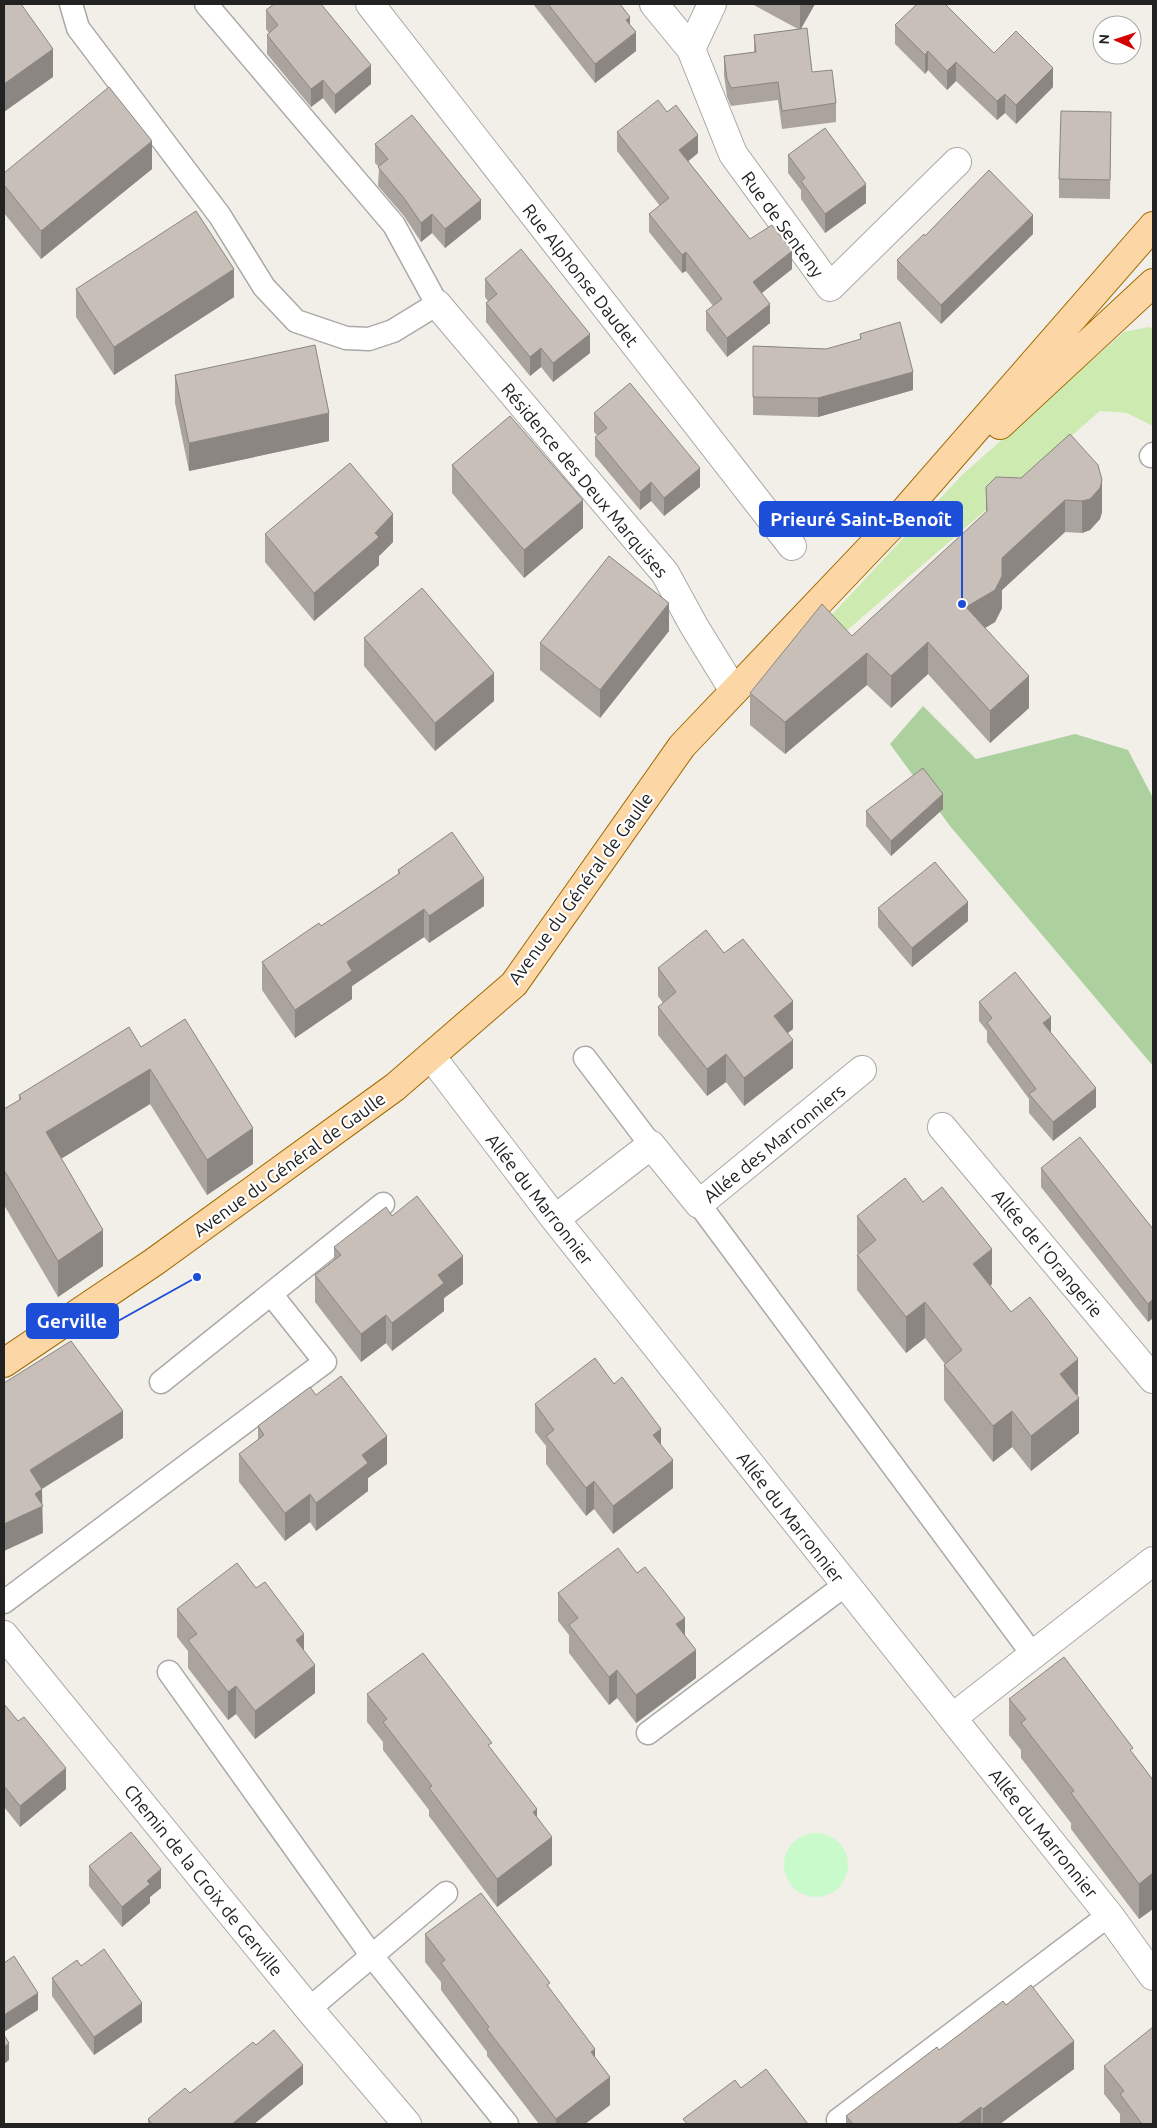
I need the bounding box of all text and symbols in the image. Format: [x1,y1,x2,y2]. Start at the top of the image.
north arrow [1092,15,1142,65]
text: N [1096,34,1112,45]
street label: Rue de Senteny [738,167,828,281]
street label: Rue Alphonse Daudet [519,200,643,350]
street label: Résidence des Deux Marquises [498,379,672,581]
callout: Prieuré Saint-Benoît [760,502,962,536]
text: Prieuré Saint-Benoît [770,508,952,530]
street label: Avenue du Général de Gaulle [504,788,656,988]
street label: Allée des Marronniers [699,1080,849,1206]
street label: Avenue du Général de Gaulle [189,1088,389,1240]
street label: Allée du Marronnier [483,1129,597,1269]
street label: Allée de l'Orangerie [989,1185,1107,1321]
callout: Gerville [27,1304,118,1338]
text: Gerville [37,1310,107,1332]
street label: Allée du Marronnier [734,1447,848,1587]
street label: Allée du Marronnier [986,1764,1102,1902]
street label: Chemin de la Croix de Gerville [121,1780,287,1980]

